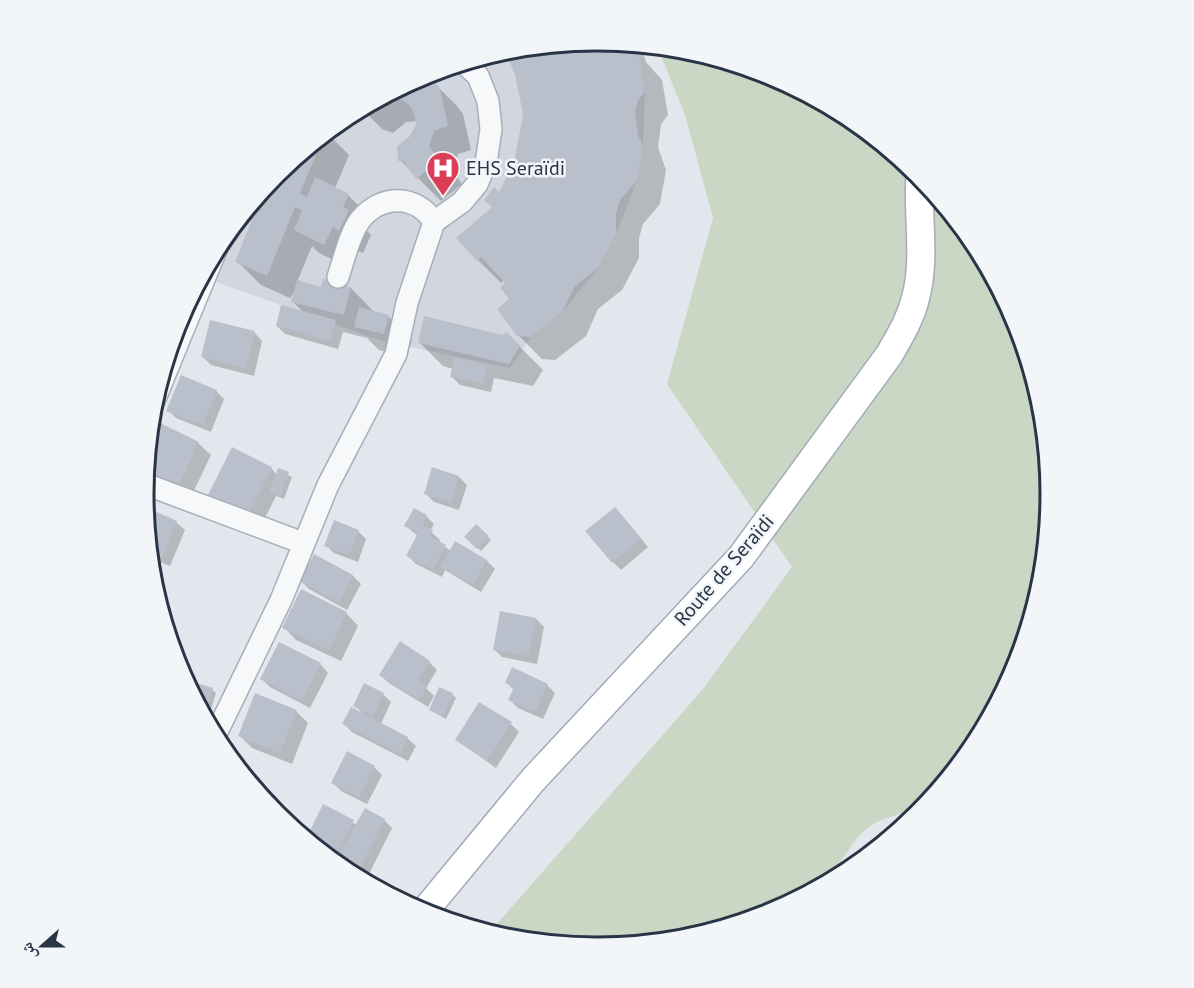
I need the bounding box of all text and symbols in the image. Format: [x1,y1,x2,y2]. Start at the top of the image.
hospital icon: EHS Seraïdi [425,150,461,197]
place label: EHS Seraïdi [466,155,565,181]
street label: Route de Seraïdi [668,509,780,631]
north arrow [12,916,72,976]
text: ش [16,940,40,963]

